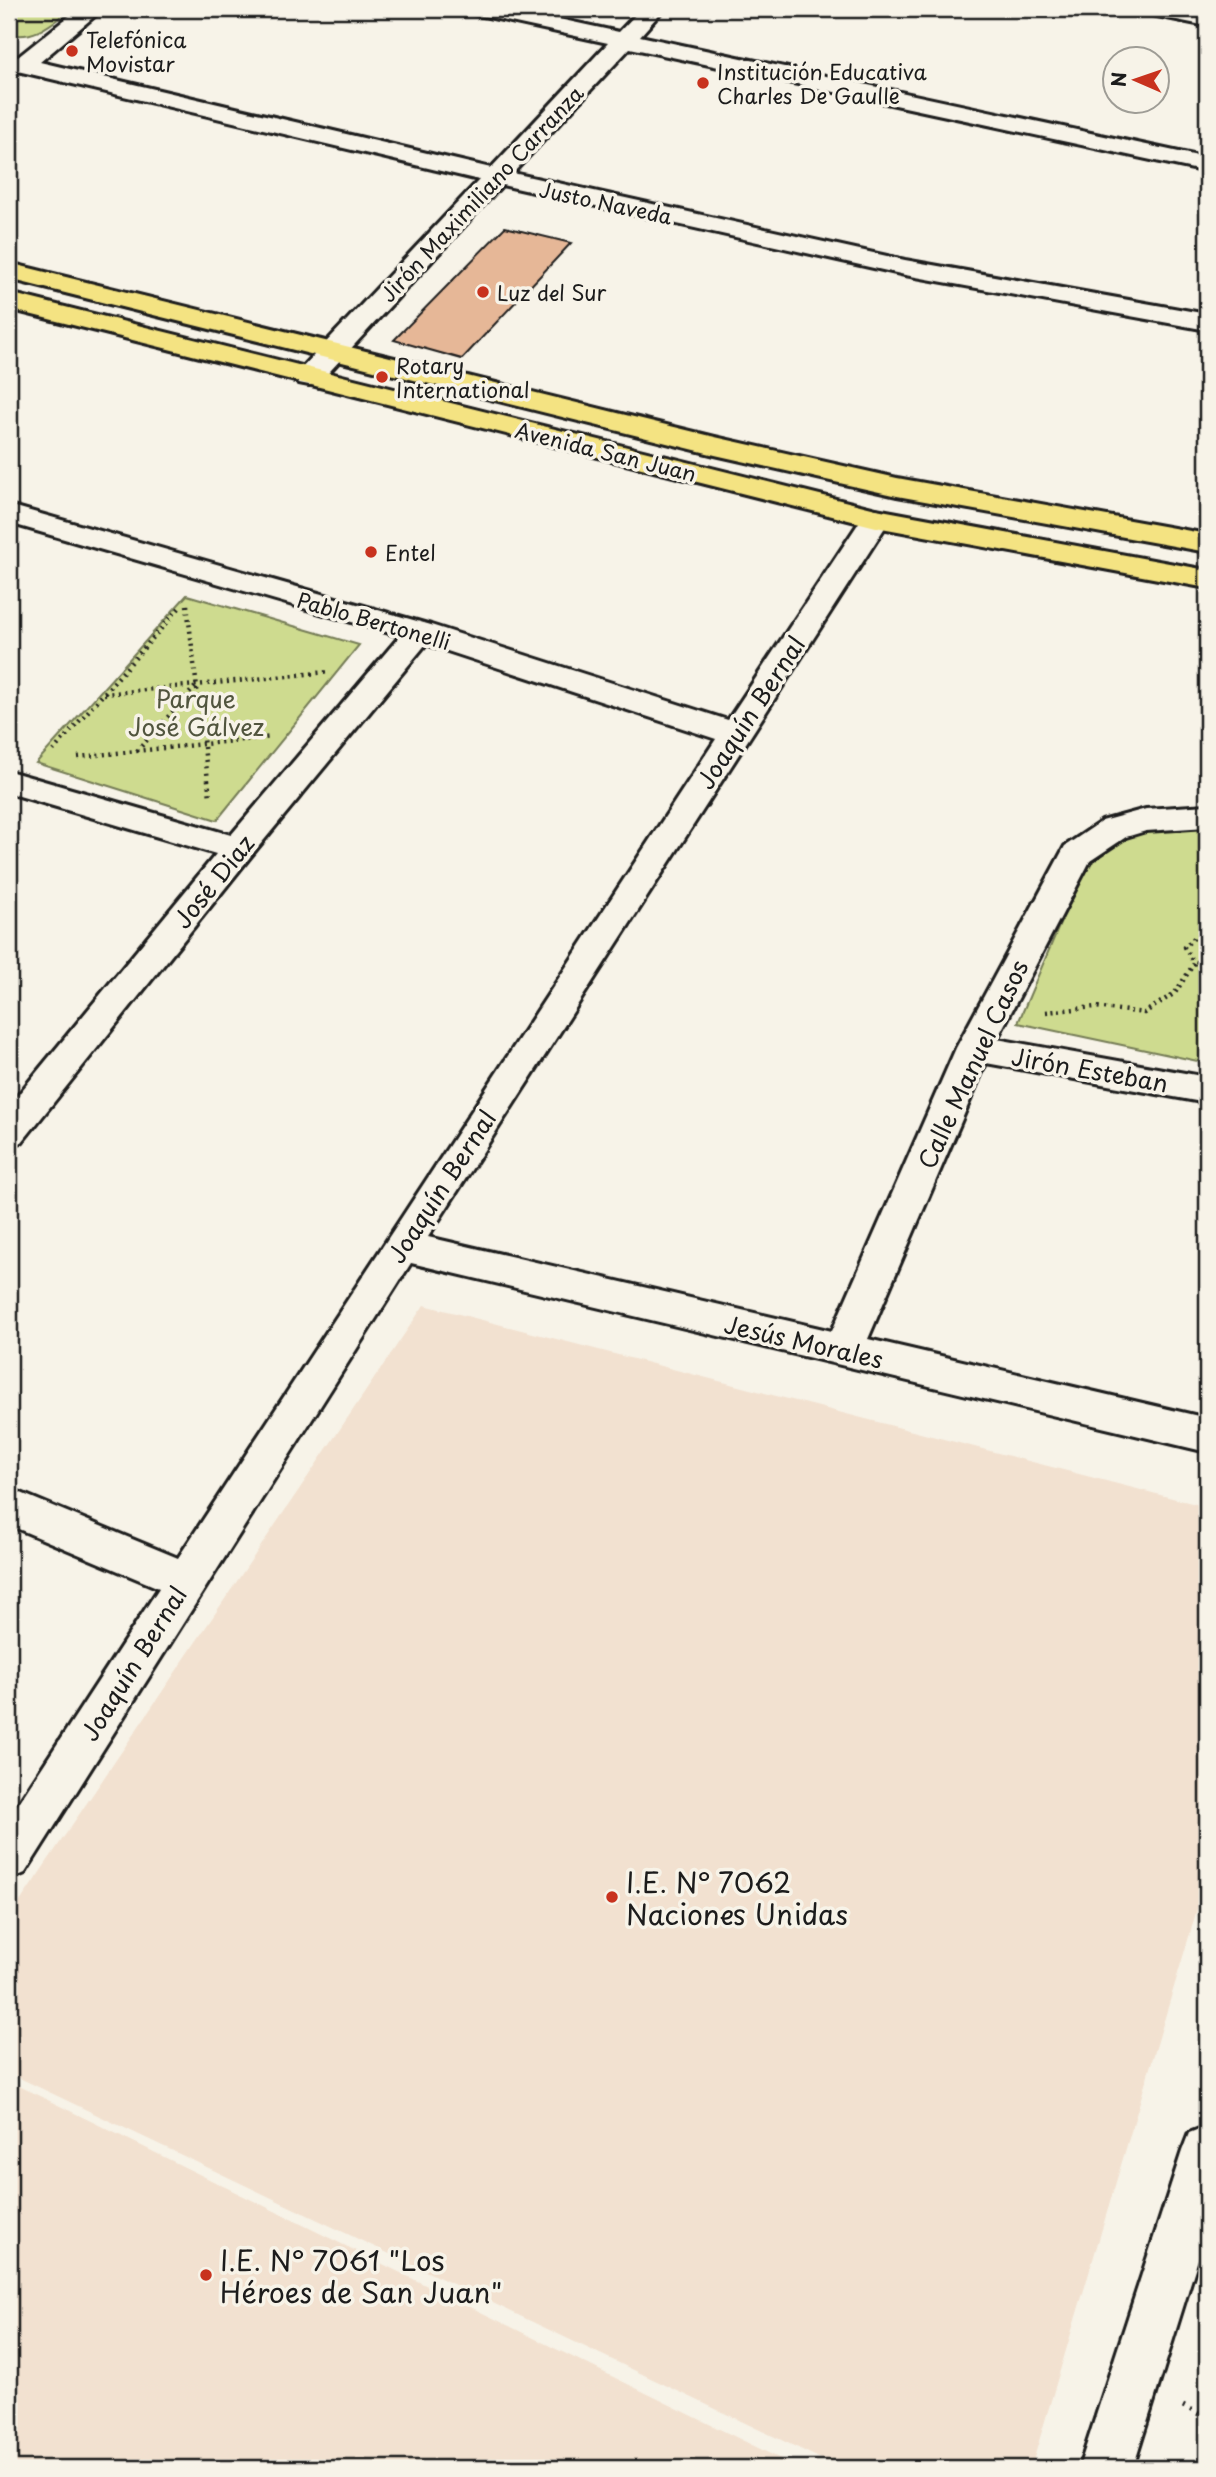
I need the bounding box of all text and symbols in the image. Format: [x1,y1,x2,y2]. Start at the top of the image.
place label: Telefónica Movistar [86,23,187,79]
marker: Telefónica Movistar [64,43,80,59]
north arrow [1100,46,1170,116]
place label: Institución Educativa Charles De Gaulle [717,55,928,111]
text: N [1104,71,1132,87]
marker: Institución Educativa Charles De Gaulle [695,75,711,91]
street label: Jirón Maximiliano Carranza [372,77,590,308]
street label: Justo Naveda [537,172,675,232]
place label: Luz del Sur [497,276,606,308]
marker: Luz del Sur [475,284,491,300]
place label: Rotary International [396,349,530,405]
marker: Rotary International [374,369,390,385]
street label: Avenida San Juan [512,413,700,489]
place label: Entel [385,536,436,568]
marker: Entel [363,544,379,560]
street label: Pablo Bertonelli [293,583,455,657]
street label: Joaquín Bernal [687,628,813,796]
park label: Parque José Gálvez [128,680,264,744]
street label: José Diaz [164,826,262,936]
street label: Calle Manuel Casos [908,954,1036,1174]
street label: Jirón Esteban [1009,1038,1171,1100]
street label: Joaquín Bernal [378,1102,504,1270]
street label: Jesús Morales [721,1305,887,1377]
street label: Joaquín Bernal [71,1579,195,1747]
place label: I.E. N° 7062 Naciones Unidas [626,1860,848,1935]
marker: I.E. N° 7062 Naciones Unidas [604,1889,620,1905]
place label: I.E. N° 7061 "Los Héroes de San Juan" [220,2238,502,2313]
marker: I.E. N° 7061 "Los Héroes de San Juan" [198,2267,214,2283]

